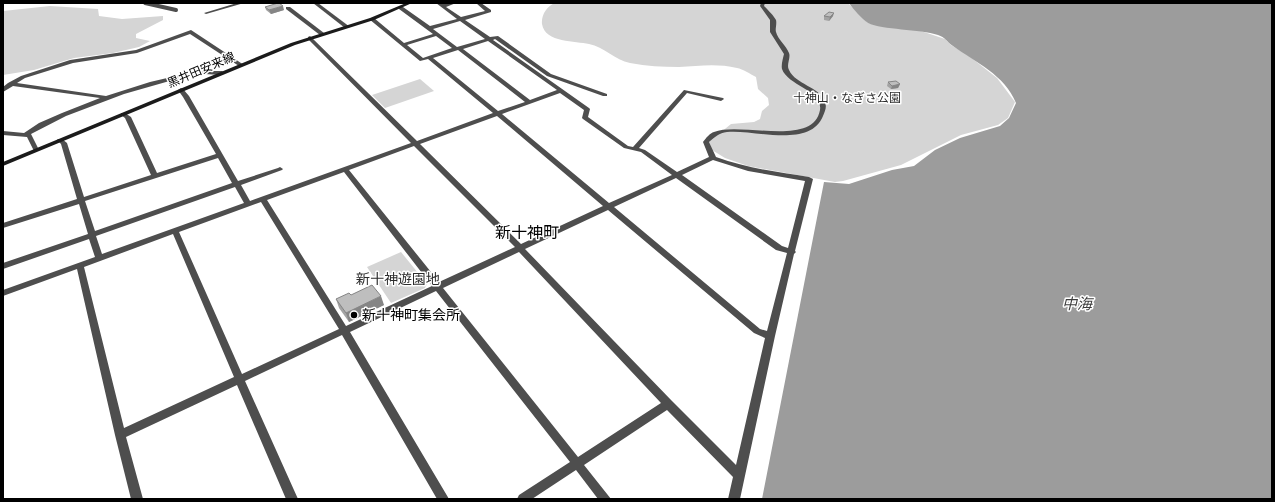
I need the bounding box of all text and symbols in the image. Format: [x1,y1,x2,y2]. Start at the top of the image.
street label: 黒井田安来線 [165,49,237,91]
park label: 十神山・なぎさ公園 [793,91,901,105]
district label: 新十神町 [495,223,559,242]
park label: 新十神遊園地 [356,271,440,287]
water label: 中海 [1062,295,1094,313]
place label: 新十神町集会所 [362,307,460,323]
marker: 新十神町集会所 [349,310,359,320]

